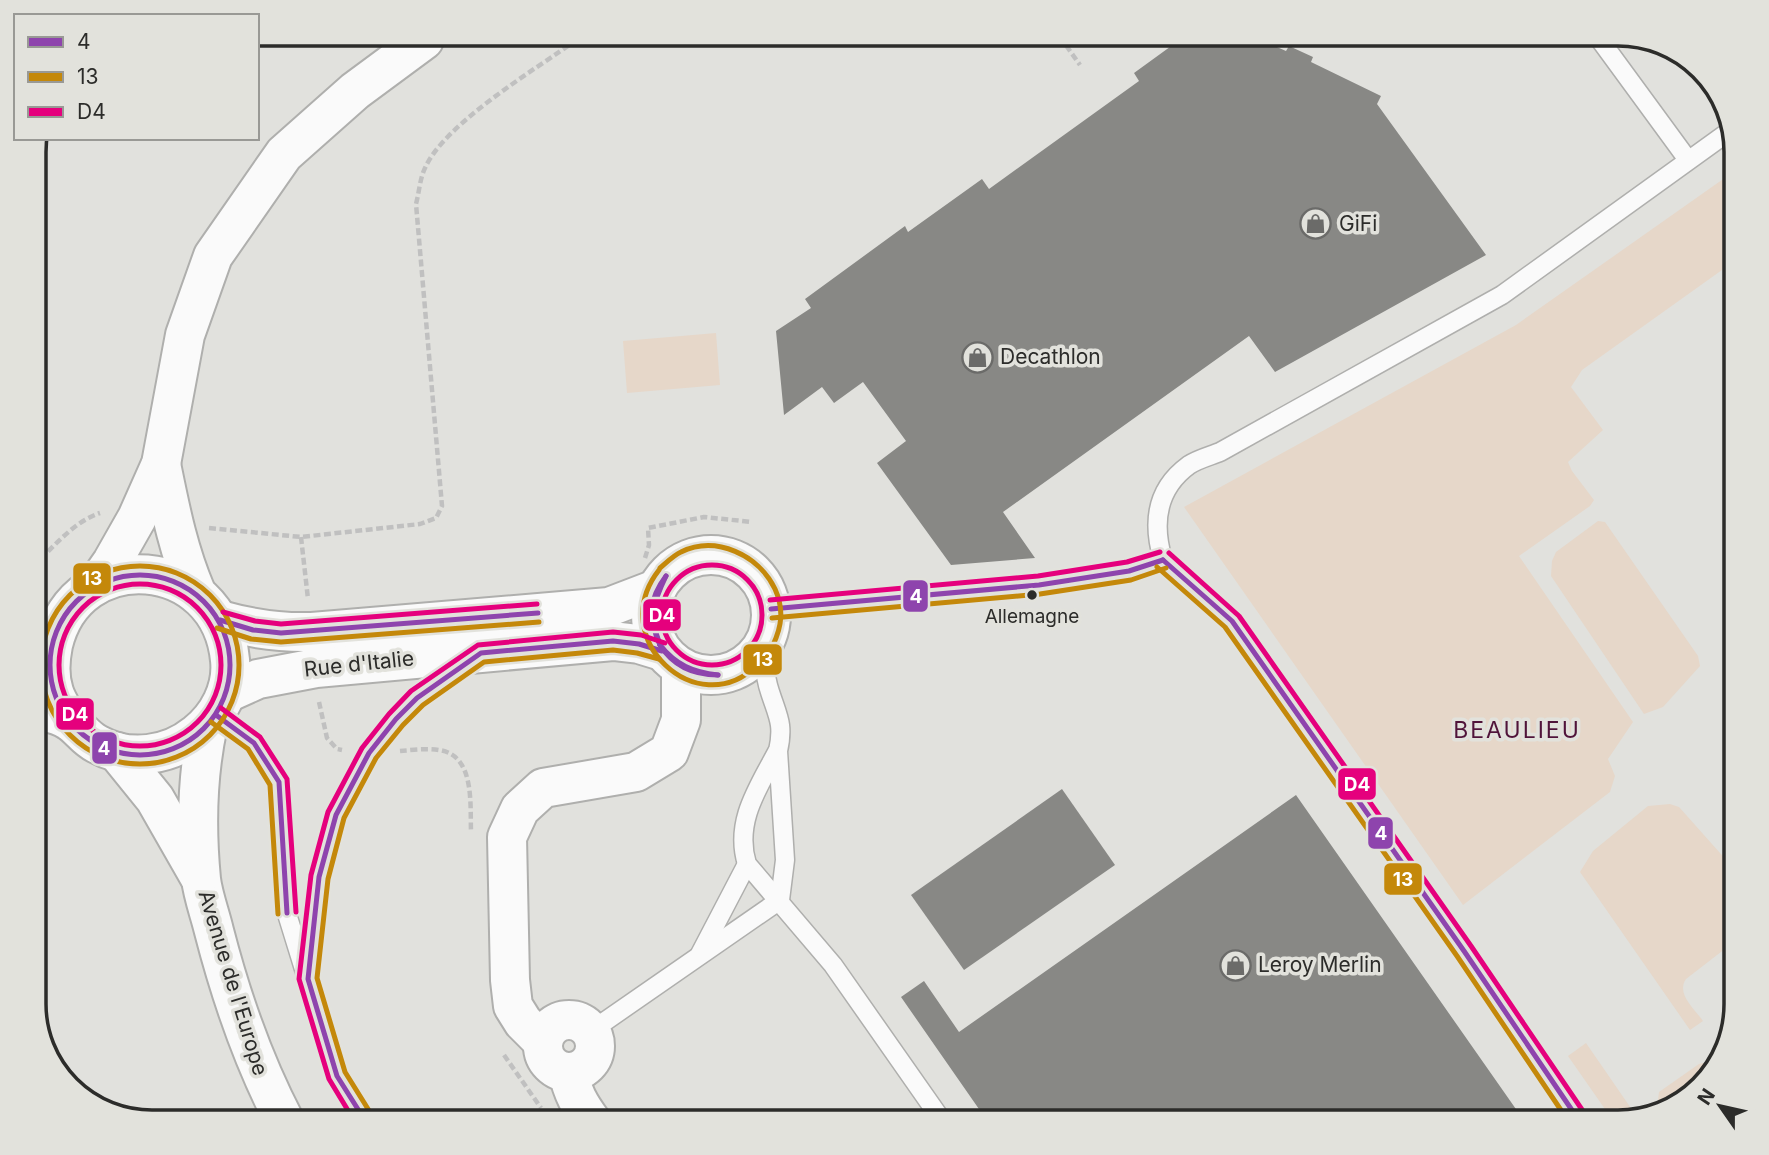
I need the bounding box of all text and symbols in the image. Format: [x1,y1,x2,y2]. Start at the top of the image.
legend [14,14,259,140]
text: 4 [77,29,91,54]
text: 13 [77,64,99,89]
text: D4 [77,99,106,124]
shop icon: GiFi [1299,207,1333,241]
place label: GiFi [1339,211,1377,236]
shop icon: Decathlon [960,340,994,374]
place label: Decathlon [1000,344,1101,369]
line badge: 13 [72,562,112,595]
text: 13 [82,567,102,590]
line badge: 4 [902,579,929,613]
text: 4 [910,585,922,608]
marker: Allemagne [1025,588,1039,602]
line badge: D4 [642,598,682,632]
text: D4 [649,604,675,627]
place label: Allemagne [985,605,1079,628]
line badge: 13 [742,643,783,676]
street label: Rue d'Italie [303,645,415,682]
text: 13 [753,648,773,671]
line badge: D4 [55,697,95,731]
text: D4 [62,703,88,726]
district label: BEAULIEU [1453,716,1581,744]
line badge: 4 [91,731,118,765]
text: 4 [98,737,110,760]
line badge: D4 [1337,767,1377,801]
text: D4 [1344,773,1370,796]
line badge: 4 [1367,816,1394,850]
text: 4 [1375,822,1387,845]
line badge: 13 [1383,862,1423,896]
text: 13 [1393,868,1413,891]
street label: Avenue de l'Europe [193,887,274,1078]
shop icon: Leroy Merlin [1218,948,1252,982]
place label: Leroy Merlin [1258,952,1382,977]
north arrow [1685,1071,1755,1141]
text: N [1693,1084,1720,1109]

